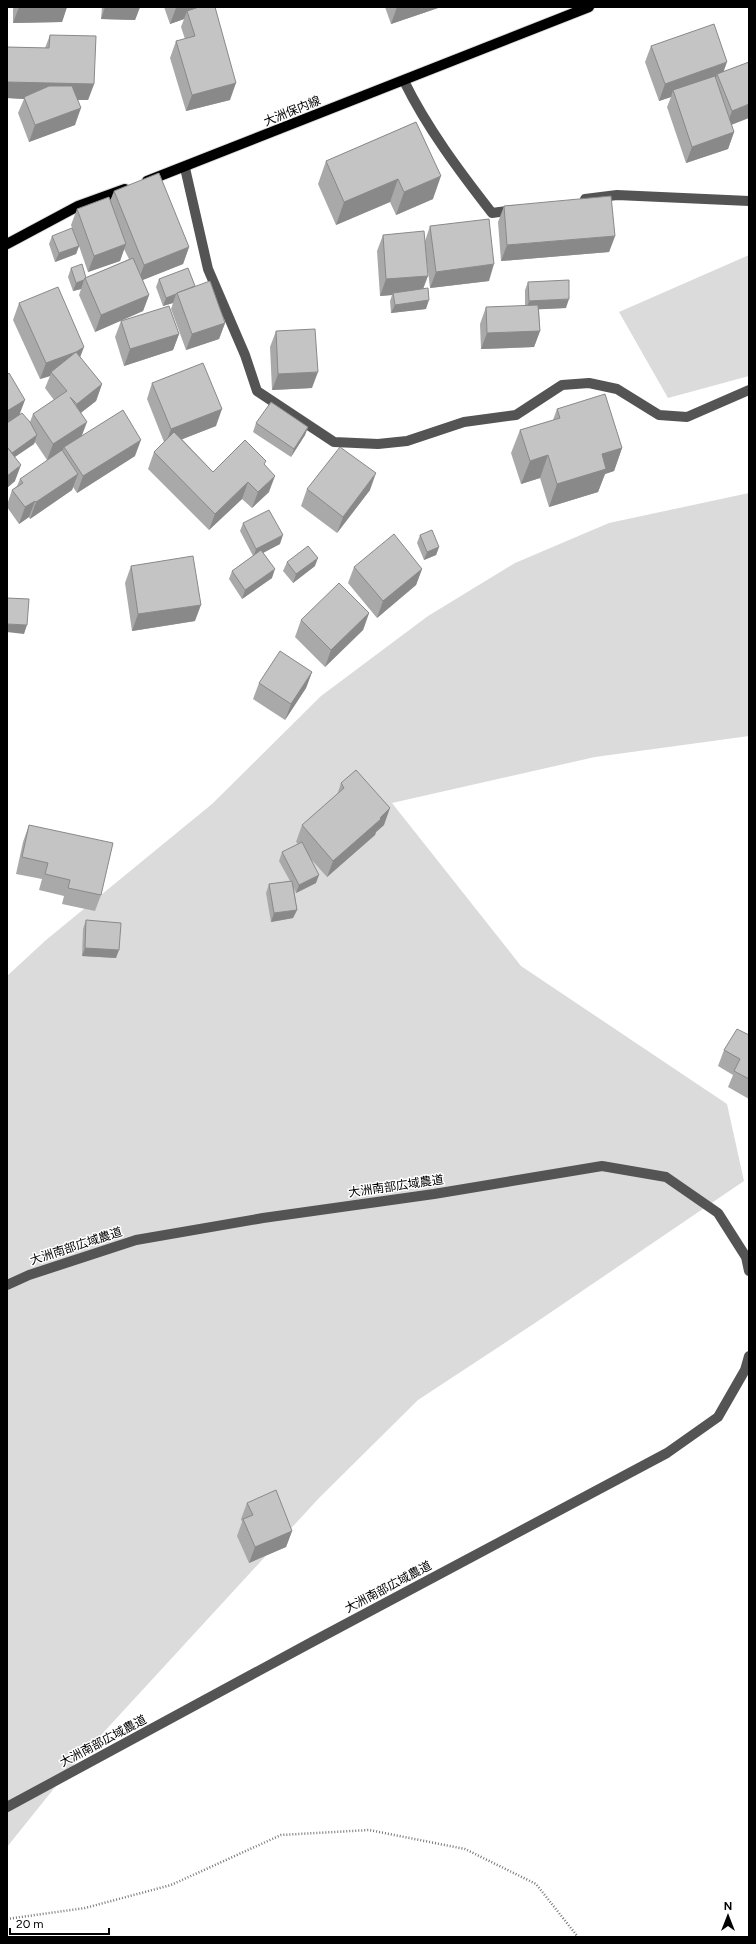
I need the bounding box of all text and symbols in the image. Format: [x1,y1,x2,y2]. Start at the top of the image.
street label: 大洲保内線 [262,93,322,129]
street label: 大洲南部広域農道 [347,1172,445,1200]
street label: 大洲南部広域農道 [28,1225,124,1267]
street label: 大洲南部広域農道 [342,1558,434,1616]
street label: 大洲南部広域農道 [57,1712,149,1770]
north arrow [708,1896,748,1936]
text: N [724,1900,732,1913]
scale bar [10,1910,109,1936]
text: 20 m [16,1917,44,1931]

